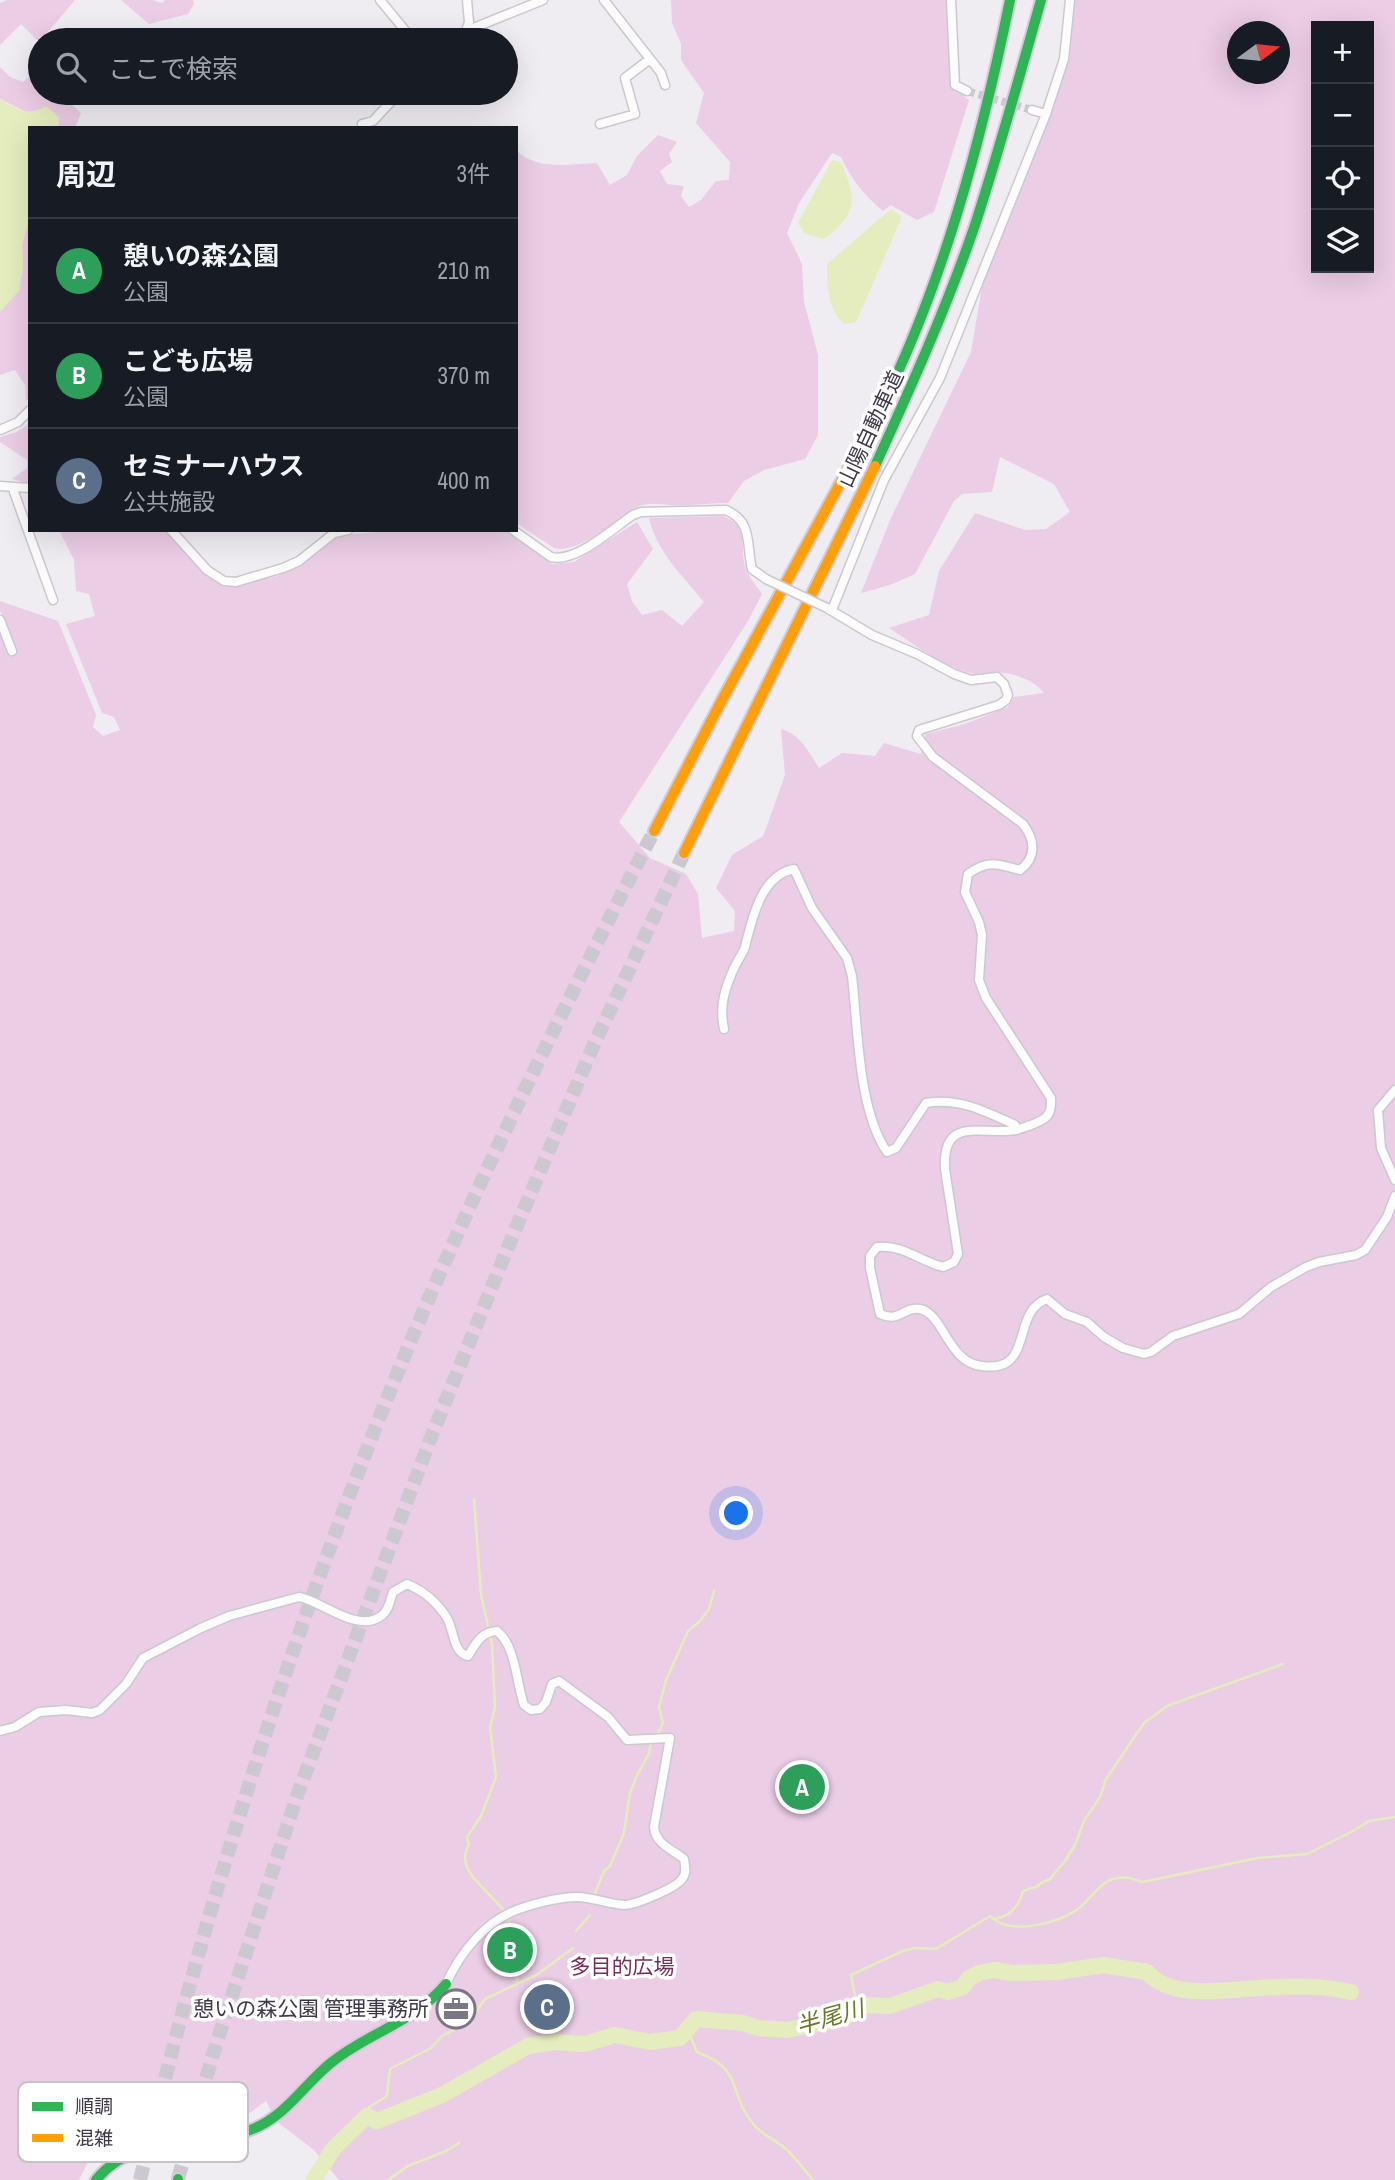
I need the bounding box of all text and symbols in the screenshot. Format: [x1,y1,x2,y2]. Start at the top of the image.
north arrow [1227,21,1290,84]
map controls [1311,21,1374,273]
button: + [1311,21,1374,84]
search box [28,28,518,105]
icon: search [52,48,90,86]
text: ここで検索 [108,51,238,86]
button: − [1311,84,1374,147]
button: locate [1311,147,1374,210]
text: 周辺 [56,154,116,194]
text: 3件 [457,158,490,189]
button: layers [1311,210,1374,273]
text: 憩いの森公園 [123,238,279,273]
text: A [72,255,86,286]
text: 210 m [438,255,490,286]
text: 公園 [123,276,169,307]
text: こども広場 [123,343,253,378]
text: B [72,360,86,391]
text: 370 m [438,360,490,391]
street label: 山陽自動車道 [831,366,910,492]
text: 公園 [123,381,169,412]
text: セミナーハウス [123,448,304,483]
text: C [72,465,86,496]
text: 400 m [438,465,490,496]
text: 公共施設 [123,486,215,517]
your location [719,1496,753,1530]
pin: A [779,1761,825,1813]
pin: B [487,1924,533,1976]
park label: 多目的広場 [570,1952,675,1981]
pin: C [524,1981,570,2033]
office icon: 憩いの森公園 管理事務所 [435,1988,477,2030]
water label: 半尾川 [792,1991,870,2041]
place label: 憩いの森公園 管理事務所 [193,1994,429,2023]
legend [18,2082,248,2162]
text: 順調 [75,2093,113,2119]
text: 混雑 [75,2125,113,2151]

